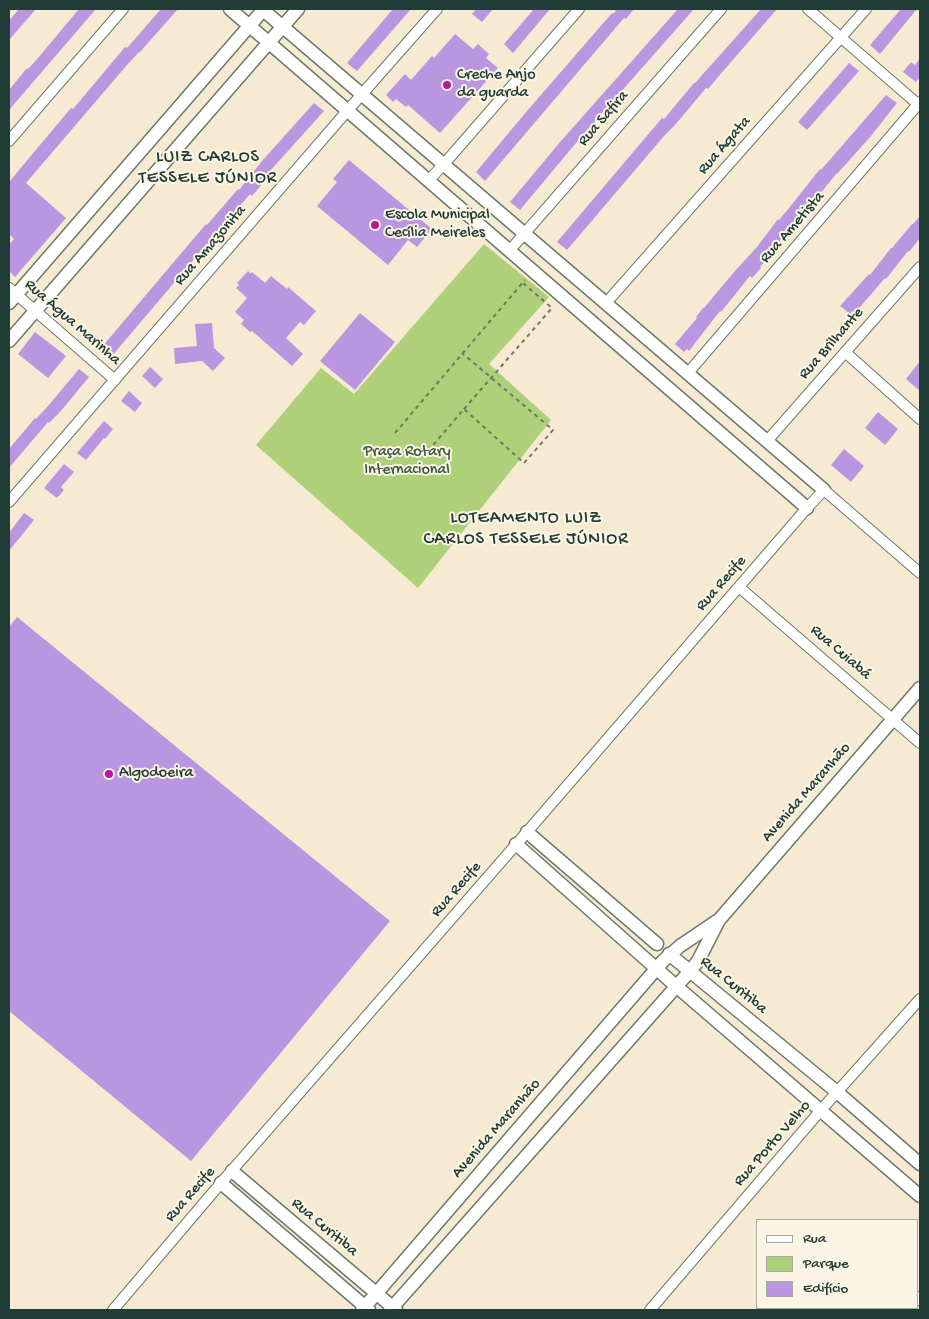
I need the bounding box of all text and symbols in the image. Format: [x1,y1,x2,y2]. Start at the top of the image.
place label: Creche Anjo da guarda [457,66,536,104]
marker: Creche Anjo da guarda [441,79,453,91]
street label: Rua Safira [575,87,633,151]
street label: Rua Ágata [694,113,756,179]
district label: LUIZ CARLOS TESSELE JÚNIOR [137,147,279,190]
street label: Rua Ametista [757,188,829,268]
street label: Rua Amazonita [171,202,251,290]
place label: Escola Municipal Cecília Meireles [385,206,490,244]
marker: Escola Municipal Cecília Meireles [369,219,381,231]
street label: Rua Água Marinha [20,276,124,370]
street label: Rua Brilhante [795,304,869,384]
park label: Praça Rotary Internacional [363,443,451,481]
district label: LOTEAMENTO LUIZ CARLOS TESSELE JÚNIOR [421,508,631,550]
street label: Rua Recife [693,552,751,616]
street label: Rua Cuiabá [806,621,874,685]
street label: Avenida Maranhão [758,739,856,847]
place label: Algodoeira [119,764,193,784]
marker: Algodoeira [103,768,115,780]
street label: Rua Recife [428,858,486,922]
street label: Rua Curitiba [695,953,771,1019]
street label: Avenida Maranhão [448,1075,546,1183]
street label: Rua Porto Velho [730,1097,816,1191]
street label: Rua Recife [162,1163,220,1227]
street label: Rua Curitiba [287,1195,361,1261]
legend [756,1219,919,1309]
text: Rua [803,1230,826,1248]
text: Parque [803,1255,849,1273]
text: Edifício [803,1280,848,1298]

